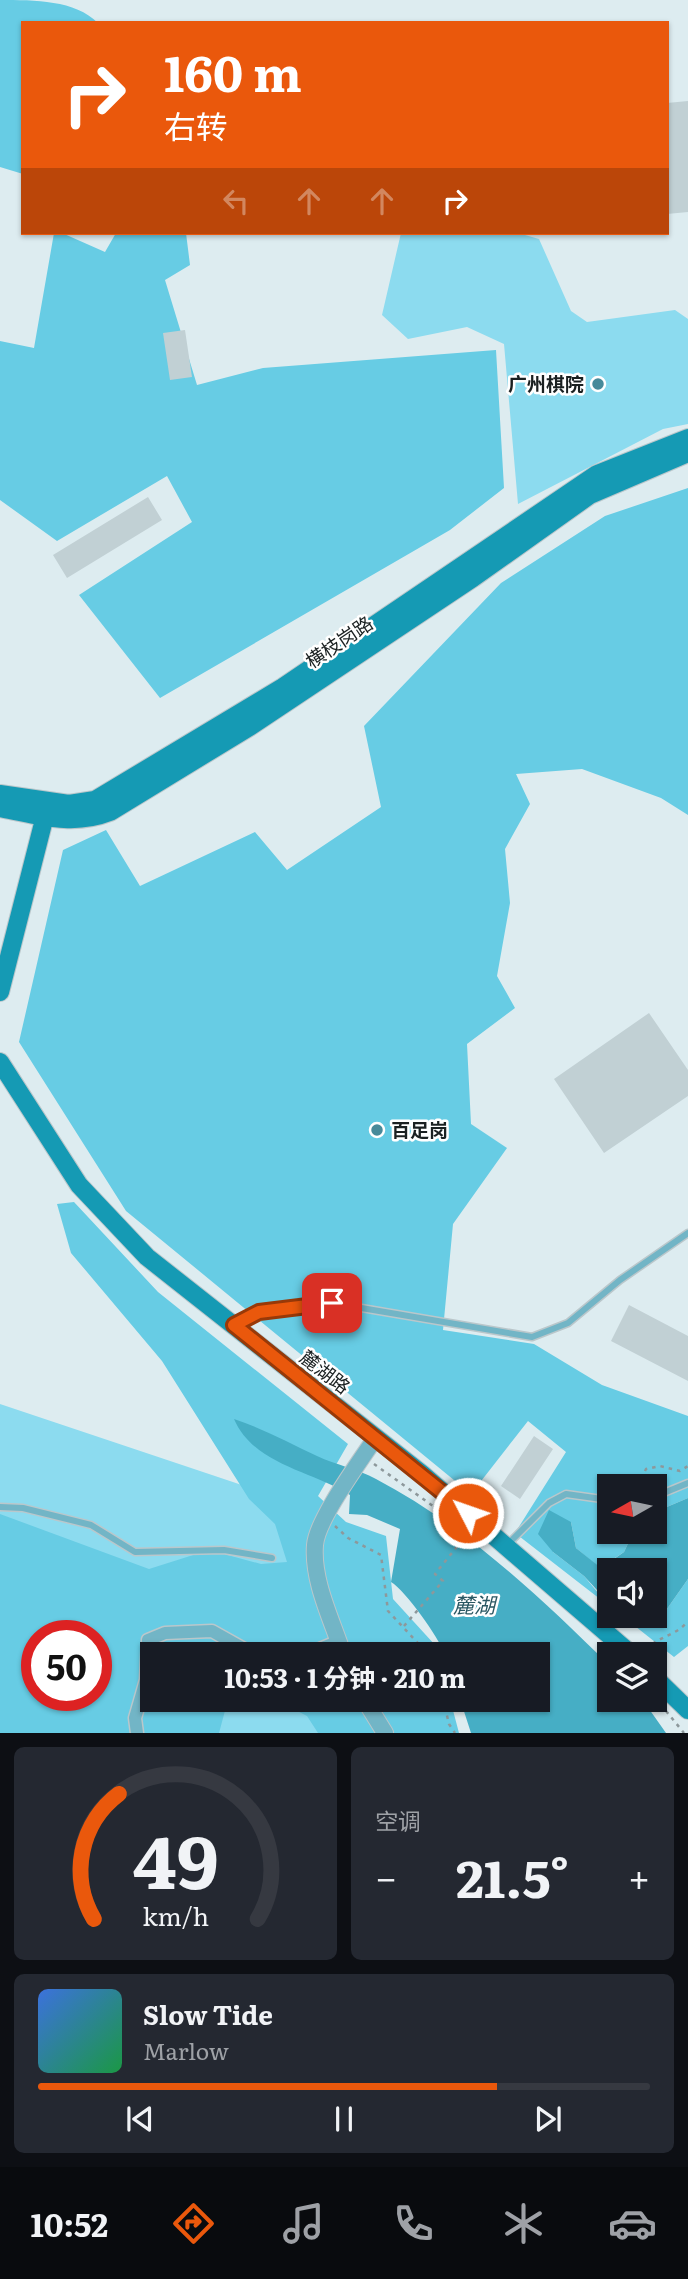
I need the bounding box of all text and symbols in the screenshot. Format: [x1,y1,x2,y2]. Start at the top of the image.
text: 160 m [164,34,302,107]
icon: right [49,49,140,140]
text: 右转 [164,101,228,149]
icon: left [217,182,255,220]
icon: ahead [290,182,328,220]
icon: ahead [363,182,401,220]
icon: right [436,182,474,220]
place label: 广州棋院 [508,369,584,397]
marker: 广州棋院 [590,376,606,392]
street label: 横枝岗路 [299,608,378,674]
place label: 百足岗 [391,1115,448,1143]
marker: 百足岗 [369,1122,385,1138]
pin [302,1273,362,1333]
icon: arrive [313,1284,351,1322]
street label: 麓湖路 [295,1343,357,1400]
north arrow [597,1474,667,1544]
map controls [597,1474,667,1712]
position arrow [431,1476,505,1550]
button: sound [597,1558,667,1628]
water label: 麓湖 [453,1588,498,1619]
speed limit sign: 50 [21,1620,112,1711]
button: layers [597,1642,667,1712]
text: 10:53 · 1 分钟 · 210 m [224,1657,466,1696]
text: 空调 [375,1803,421,1837]
text: 49 [133,1804,218,1912]
text: 21.5° [456,1837,569,1914]
text: − [375,1847,397,1904]
text: + [628,1847,650,1904]
text: km/h [142,1897,209,1934]
text: Slow Tide [143,1994,273,2033]
text: Marlow [143,2033,229,2067]
icon: previous [121,2100,159,2138]
icon: pause [325,2100,363,2138]
icon: next [529,2100,567,2138]
text: 10:52 [30,2199,108,2247]
icon: directions [169,2199,218,2248]
icon: music [279,2199,328,2248]
icon: phone [389,2199,438,2248]
icon: climate [499,2199,548,2248]
icon: car [608,2199,657,2248]

